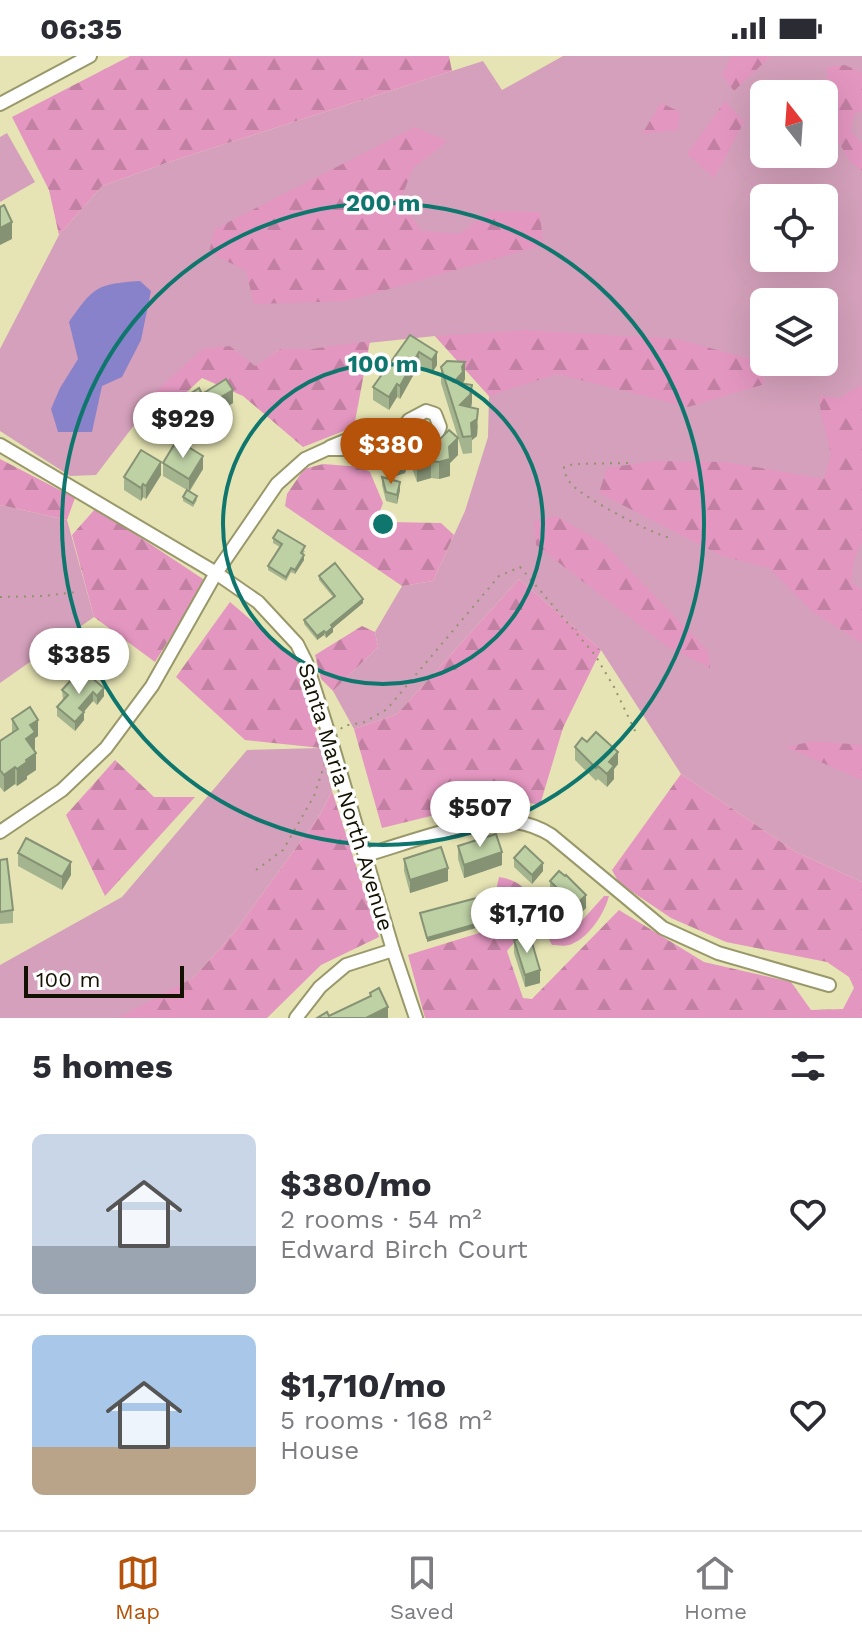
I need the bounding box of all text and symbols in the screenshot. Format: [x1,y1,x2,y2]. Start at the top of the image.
text: 06:35 [40,11,122,46]
north arrow [750,80,838,168]
map controls [750,80,838,376]
button: locate [750,184,838,272]
text: 200 m [346,189,420,217]
button: layers [750,288,838,376]
text: 100 m [348,350,418,378]
pin: $929 [136,392,230,460]
text: $929 [151,403,215,433]
pin: $380 [344,418,438,486]
text: $380 [358,429,424,459]
centre of rings [369,510,397,538]
pin: $385 [32,628,126,696]
text: $385 [47,639,111,669]
street label: Santa Maria North Avenue [293,660,399,934]
pin: $507 [433,781,527,849]
text: $507 [448,792,512,822]
pin: $1,710 [462,887,592,955]
text: $1,710 [489,898,565,928]
scale bar [24,962,184,998]
text: 100 m [36,967,100,992]
icon: filters [786,1044,830,1088]
text: 5 homes [32,1046,173,1086]
text: $380/mo [280,1164,432,1204]
icon: home [96,1166,192,1262]
icon: heart [786,1192,830,1236]
text: 2 rooms · 54 m² [280,1204,482,1234]
text: Edward Birch Court [280,1234,528,1264]
text: $1,710/mo [280,1365,446,1405]
icon: home [96,1367,192,1463]
icon: heart [786,1393,830,1437]
text: 5 rooms · 168 m² [280,1405,492,1435]
text: House [280,1435,359,1465]
tab: Map [115,1551,160,1624]
tab: Saved [390,1551,454,1624]
tab: Home [684,1551,747,1624]

